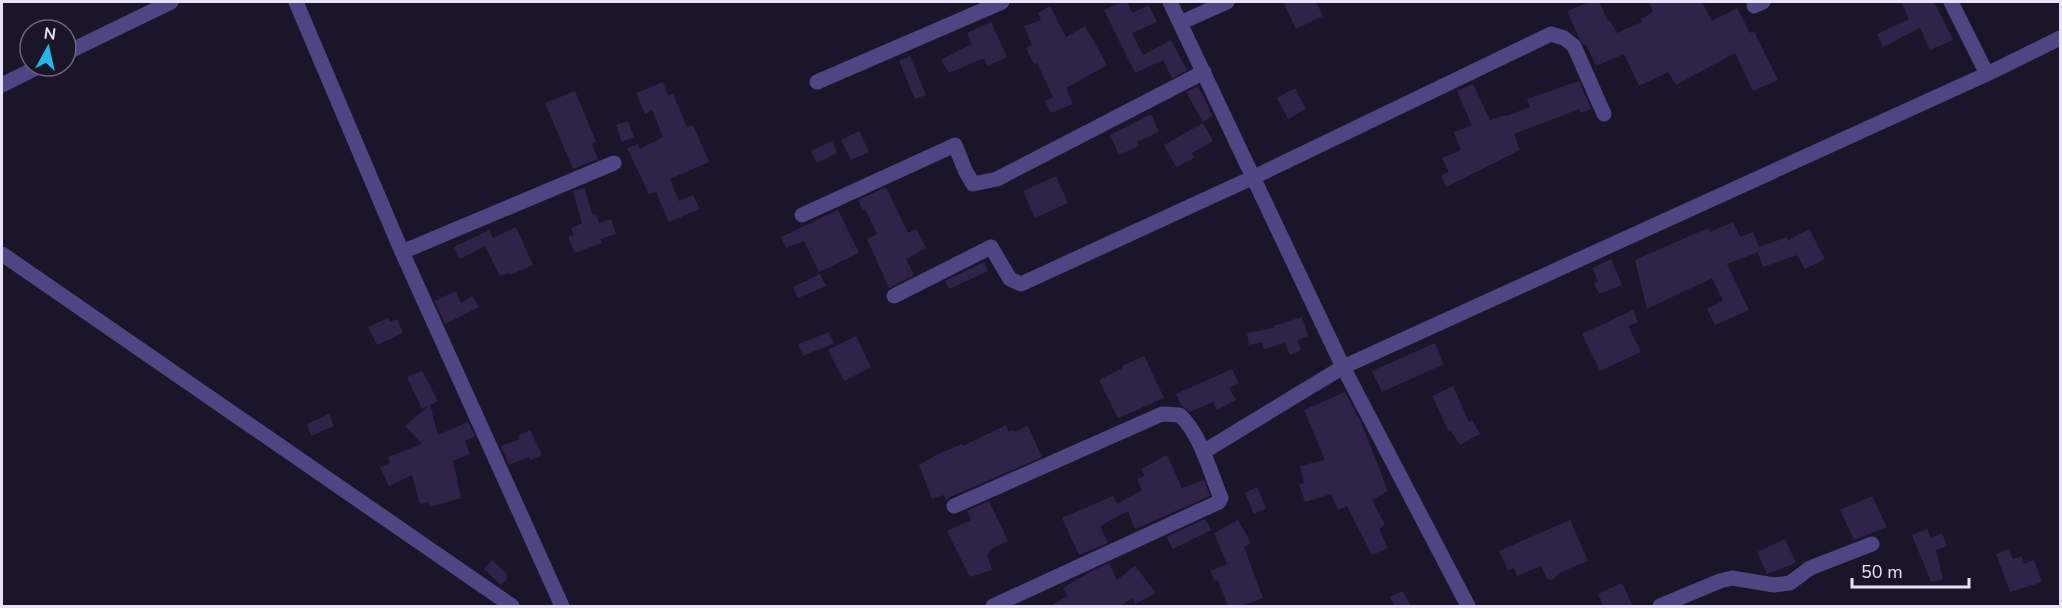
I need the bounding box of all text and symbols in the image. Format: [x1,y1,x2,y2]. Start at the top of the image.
north arrow [18,18,78,78]
text: N [42,22,57,46]
scale bar [1852,551,1969,589]
text: 50 m [1861,560,1903,584]

